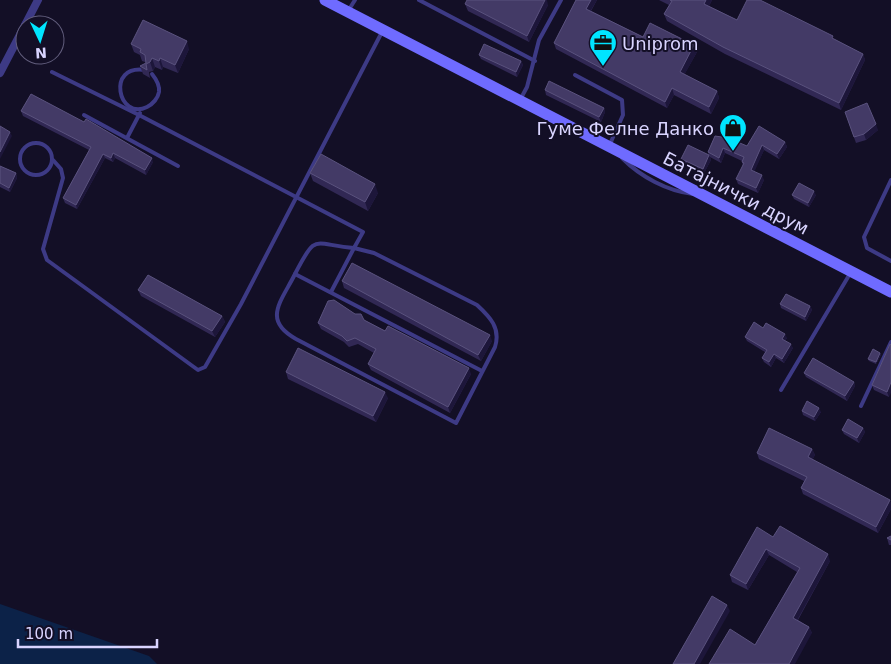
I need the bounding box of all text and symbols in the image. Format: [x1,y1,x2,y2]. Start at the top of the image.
north arrow [15,15,65,65]
office icon: Uniprom [588,28,618,67]
place label: Uniprom [622,33,699,54]
text: N [35,45,47,61]
shop icon: Гуме Фелне Данко [718,113,748,152]
place label: Гуме Фелне Данко [537,118,714,139]
street label: Батајнички друм [660,147,812,239]
scale bar [18,616,156,648]
text: 100 m [25,625,73,643]

